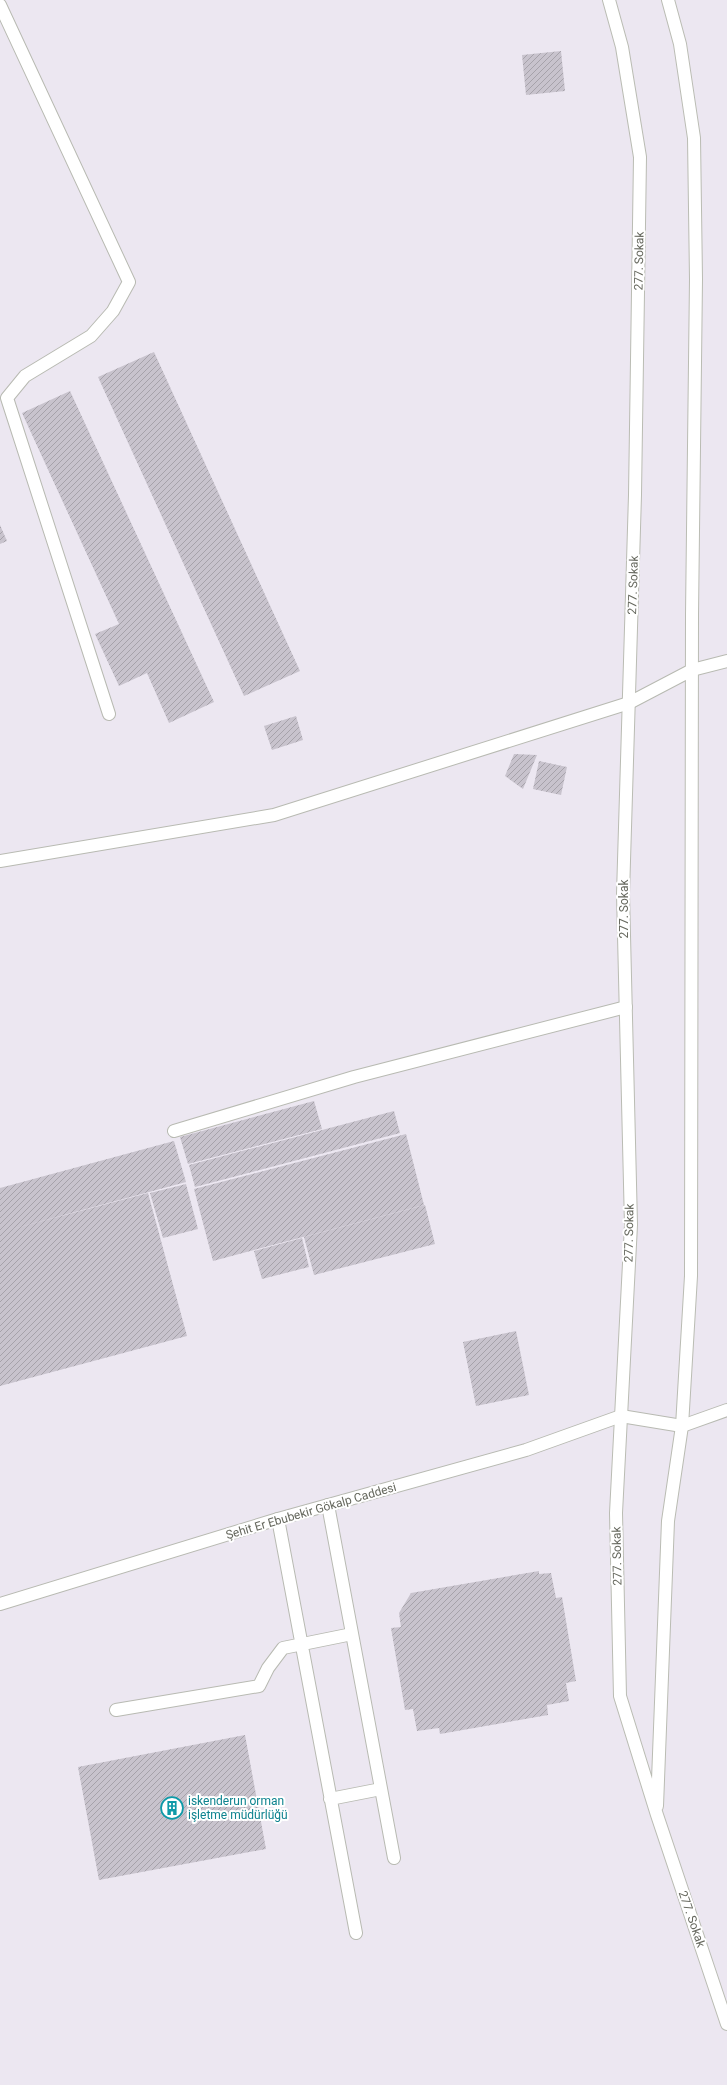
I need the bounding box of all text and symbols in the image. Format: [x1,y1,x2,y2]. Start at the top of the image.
street label: 277. Sokak [631,230,647,291]
street label: 277. Sokak [625,554,641,615]
street label: 277. Sokak [617,879,631,939]
street label: 277. Sokak [621,1202,637,1263]
street label: Şehit Er Ebubekir Gökalp Caddesi [224,1480,398,1542]
street label: 277. Sokak [609,1525,625,1586]
place label: iskenderun orman işletme müdürlüğü [188,1794,288,1822]
building icon: iskenderun orman işletme müdürlüğü [159,1795,185,1821]
street label: 277. Sokak [676,1889,709,1950]

